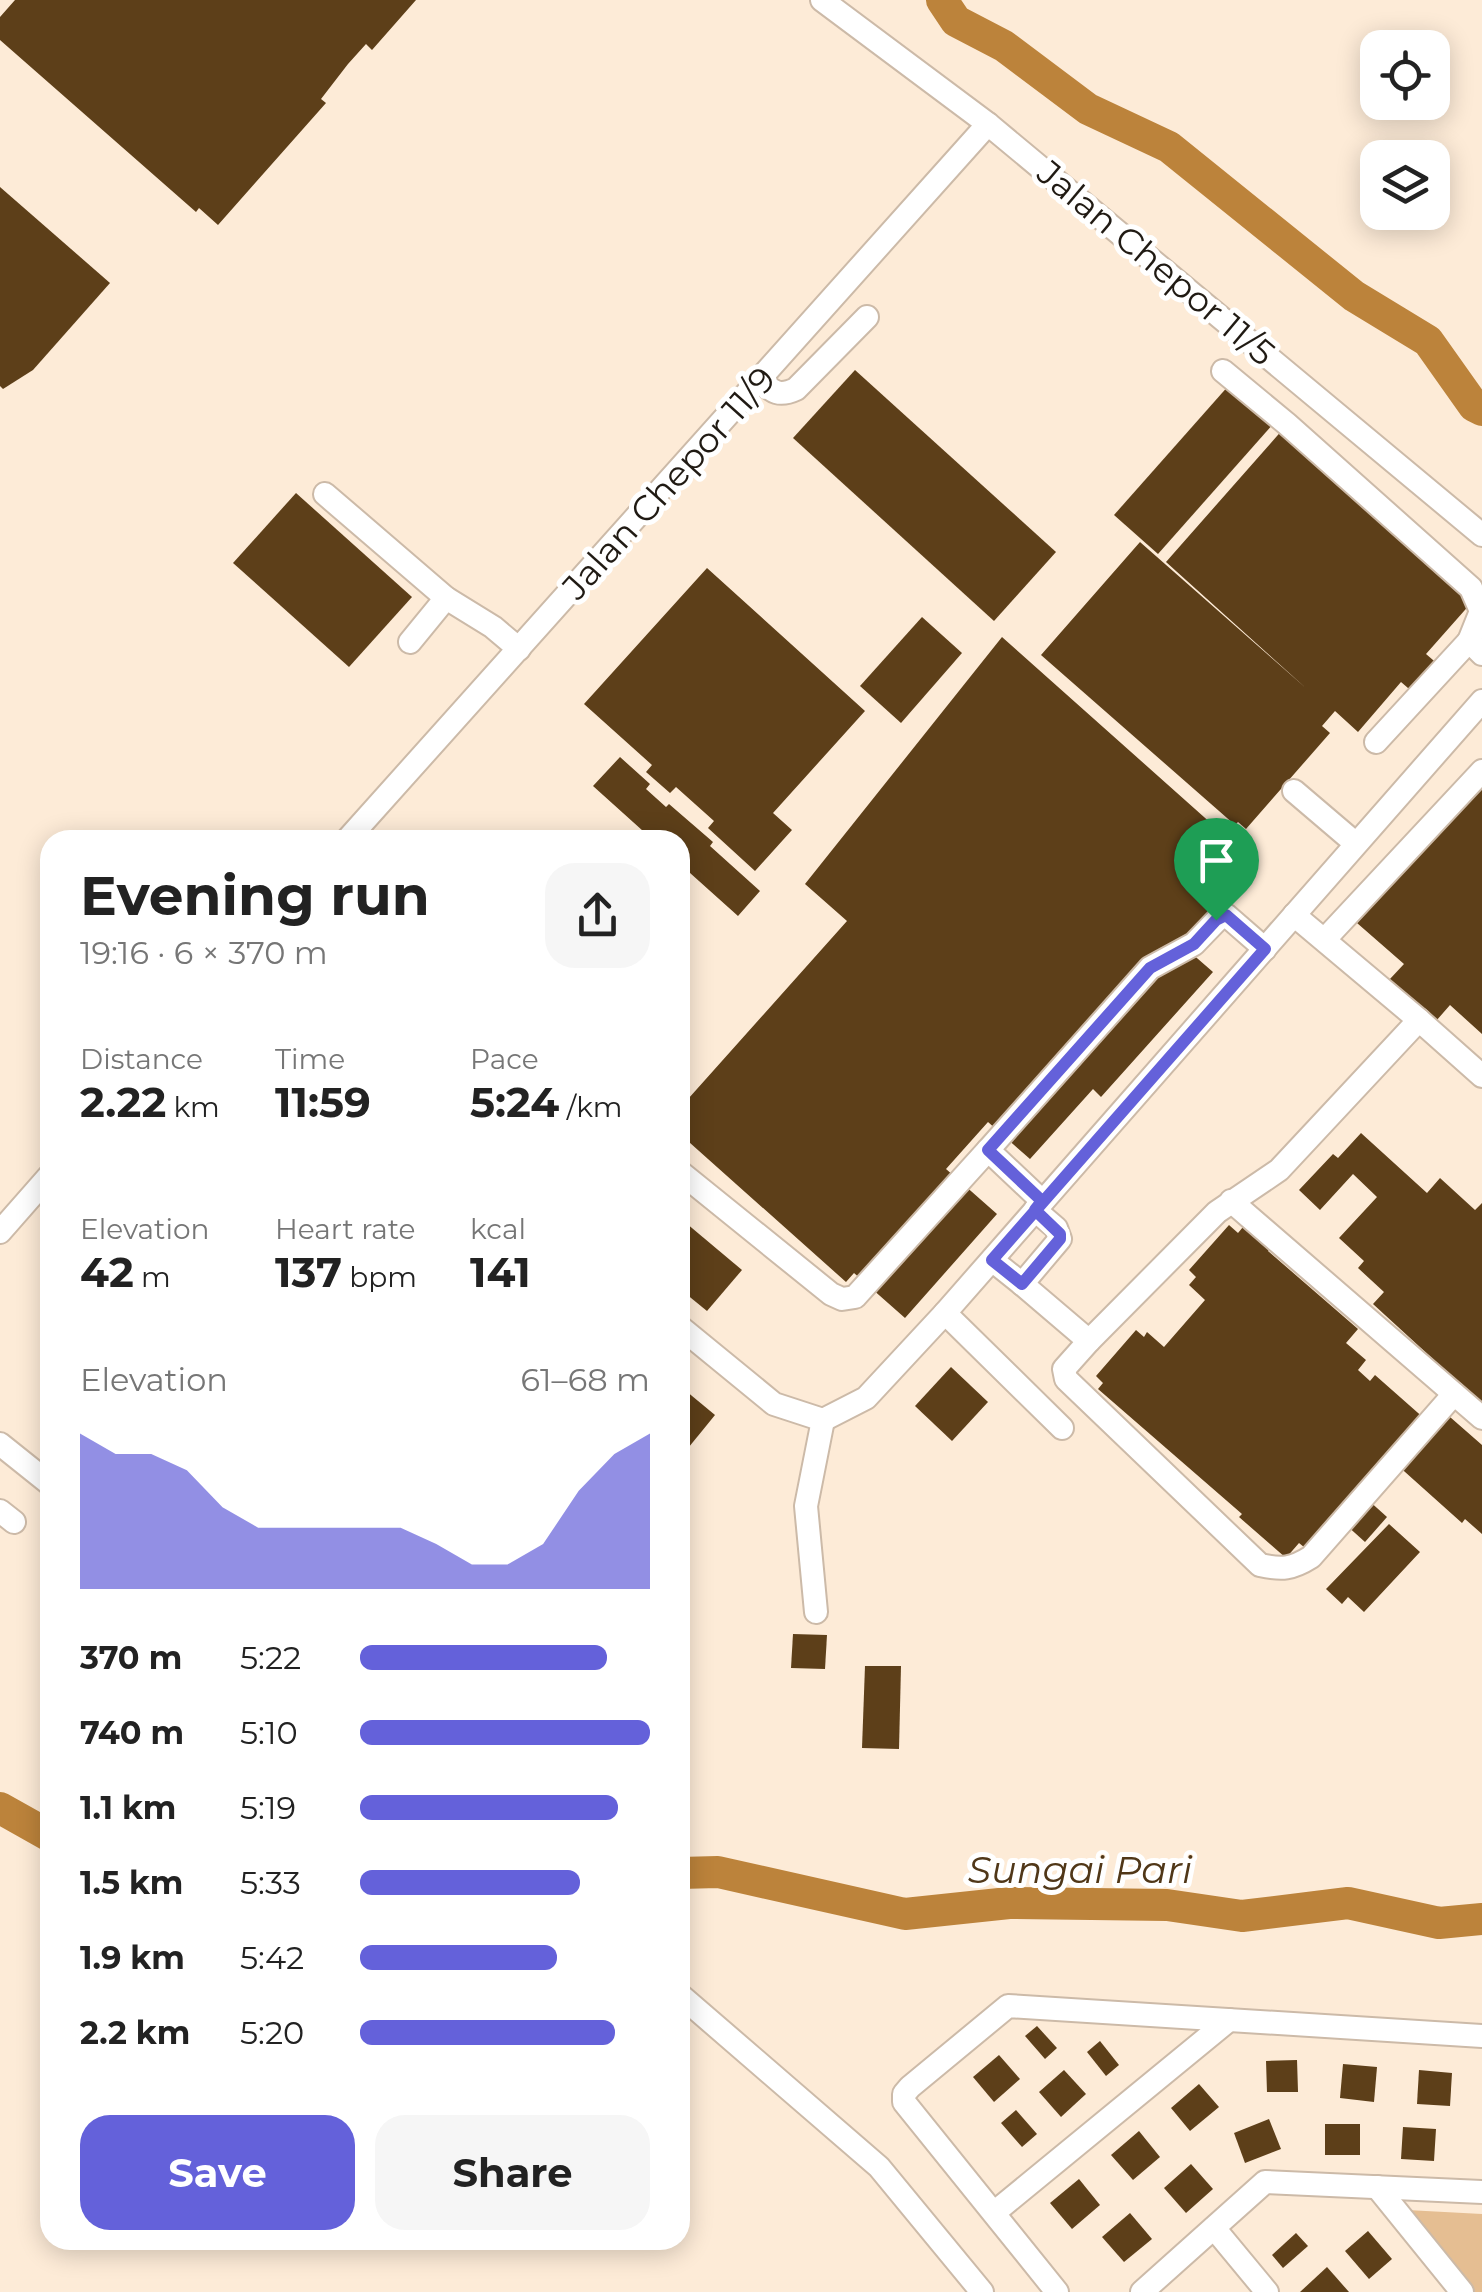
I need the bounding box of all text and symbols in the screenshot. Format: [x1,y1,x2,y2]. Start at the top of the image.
map controls [1360,30,1450,230]
button: locate [1360,30,1450,120]
button: layers [1360,140,1450,230]
street label: Jalan Chepor 11/5 [1028,150,1284,374]
street label: Jalan Chepor 11/9 [552,358,784,608]
pin [1174,818,1259,921]
icon: arrive [1189,833,1244,888]
text: Evening run [80,862,430,929]
button: share [545,863,650,968]
text: 19:16 · 6 × 370 m [80,933,328,972]
text: Distance [80,1042,203,1076]
text: Time [275,1042,345,1076]
text: Pace [470,1042,539,1076]
text: 2.22 [80,1076,166,1128]
text: 11:59 [275,1076,371,1128]
text: 5:24 [470,1076,559,1128]
text: km [166,1090,220,1124]
text: /km [559,1090,622,1124]
text: Elevation [80,1212,209,1246]
text: Heart rate [275,1212,416,1246]
text: kcal [470,1212,526,1246]
text: 42 [80,1246,134,1298]
text: 137 [275,1246,342,1298]
text: 141 [470,1246,531,1298]
text: m [134,1260,171,1294]
text: bpm [342,1260,417,1294]
text: Elevation [80,1360,228,1399]
text: 61–68 m [520,1360,650,1399]
text: 370 m [80,1638,182,1677]
text: 5:22 [240,1638,301,1677]
text: 740 m [80,1713,184,1752]
text: 5:10 [240,1713,298,1752]
text: 1.1 km [80,1788,176,1827]
text: 5:19 [240,1788,296,1827]
water label: Sungai Pari [968,1846,1193,1893]
text: 1.5 km [80,1863,183,1902]
text: 5:33 [240,1863,301,1902]
text: 1.9 km [80,1938,185,1977]
text: 5:42 [240,1938,304,1977]
text: 2.2 km [80,2013,190,2052]
text: 5:20 [240,2013,304,2052]
button: Save [80,2115,355,2230]
button: Share [375,2115,650,2230]

